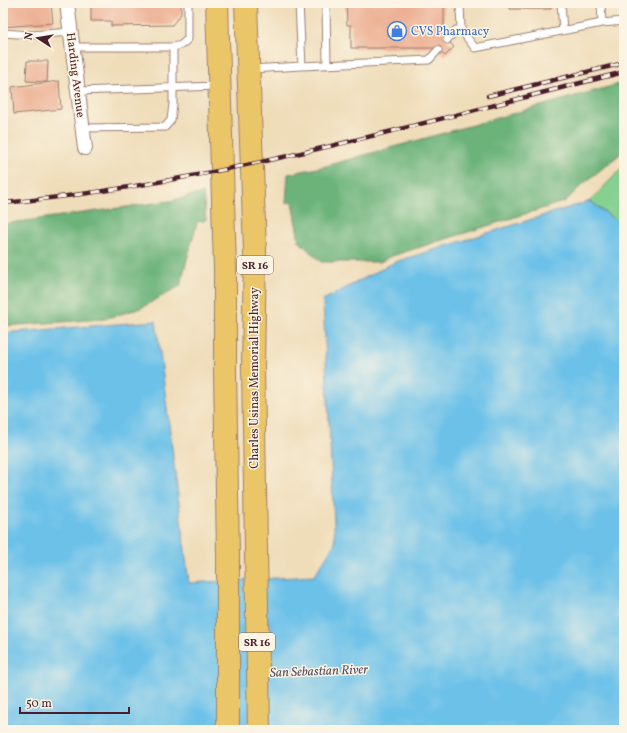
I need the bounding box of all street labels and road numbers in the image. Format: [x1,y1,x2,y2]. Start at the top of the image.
street label: Harding Avenue [62,32,88,119]
road number: SR 16 [237,256,273,274]
street label: Charles Usinas Memorial Highway [247,287,263,469]
road number: SR 16 [239,633,275,651]

